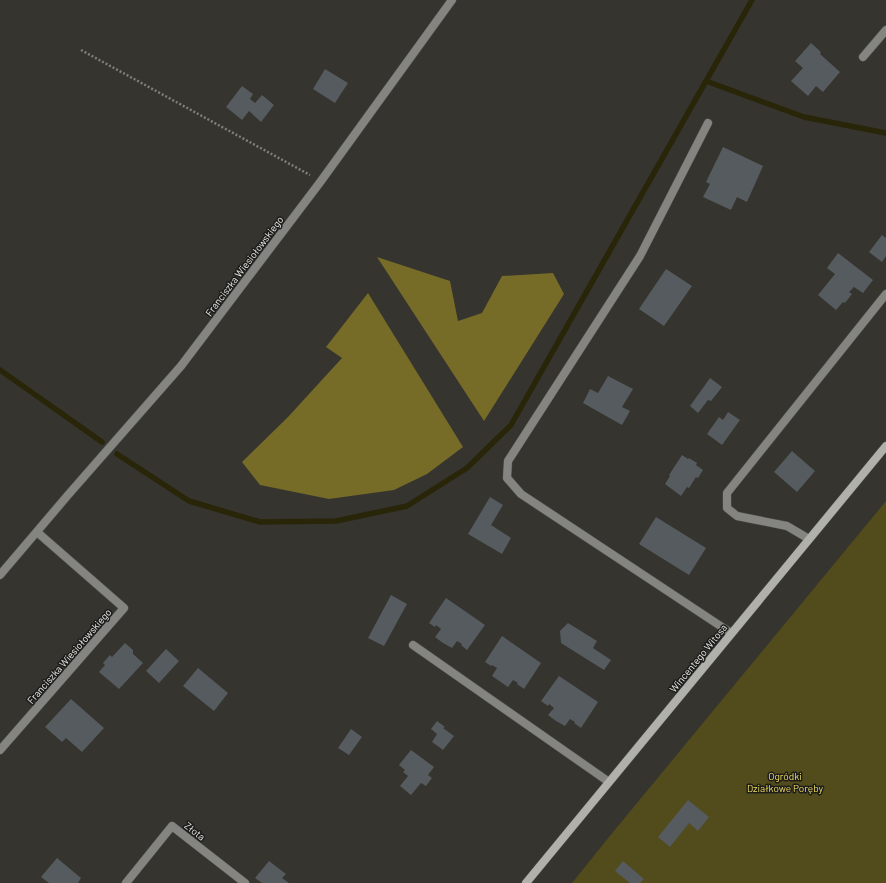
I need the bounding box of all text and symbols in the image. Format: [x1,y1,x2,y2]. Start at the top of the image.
street label: Franciszka Wiesiołowskiego [202,214,286,318]
street label: Franciszka Wiesiołowskiego [24,606,114,706]
street label: Wincentego Witosa [667,621,729,695]
park label: Ogródki Działkowe Poręby [747,770,824,794]
street label: Złota [182,819,208,843]

